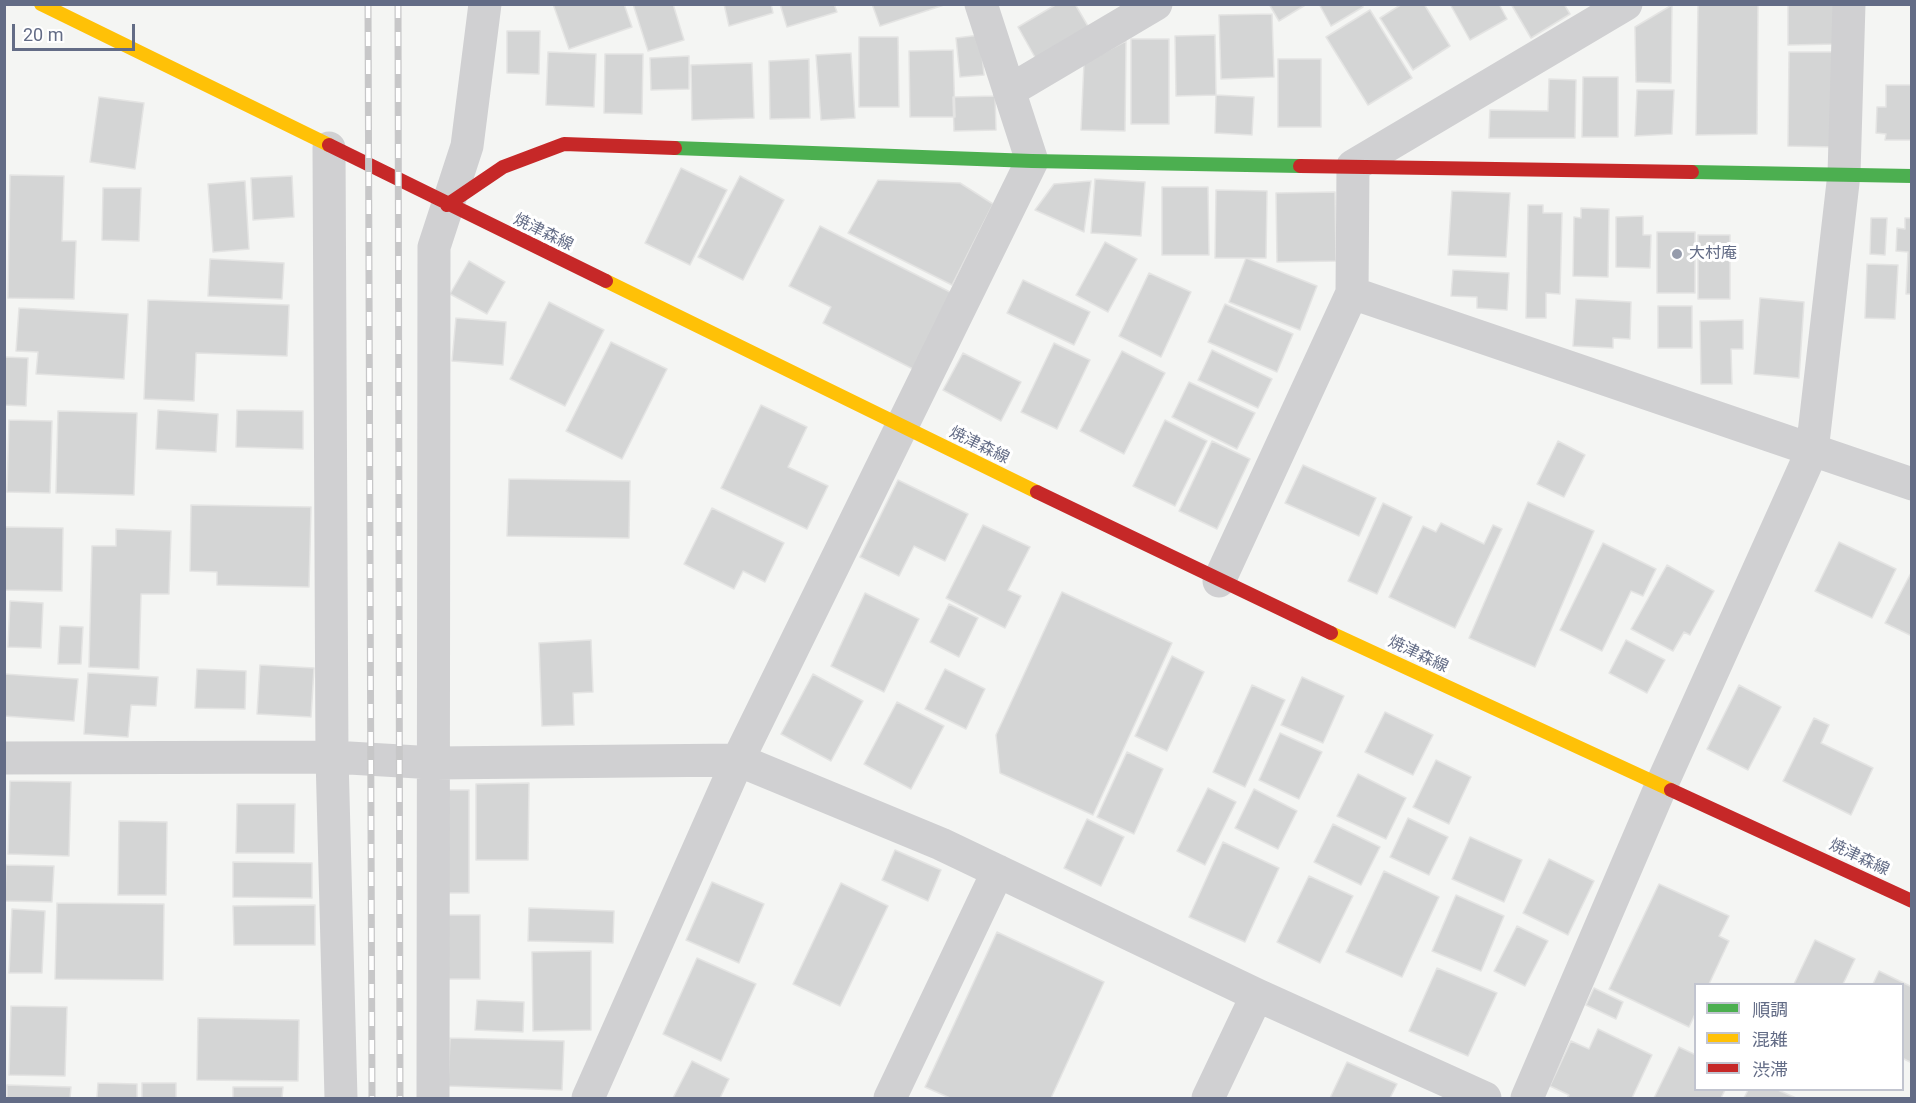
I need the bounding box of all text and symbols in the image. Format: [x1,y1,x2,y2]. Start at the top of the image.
scale bar [15,12,138,50]
text: 20 m [23,24,63,45]
street label: 焼津森線 [510,210,576,256]
place label: 大村庵 [1689,244,1737,264]
marker: 大村庵 [1670,247,1684,261]
street label: 焼津森線 [946,423,1012,469]
street label: 焼津森線 [1385,633,1451,677]
street label: 焼津森線 [1826,836,1892,880]
legend [1694,983,1904,1091]
text: 順調 [1752,999,1788,1020]
text: 混雑 [1752,1029,1788,1050]
text: 渋滞 [1752,1059,1788,1080]

